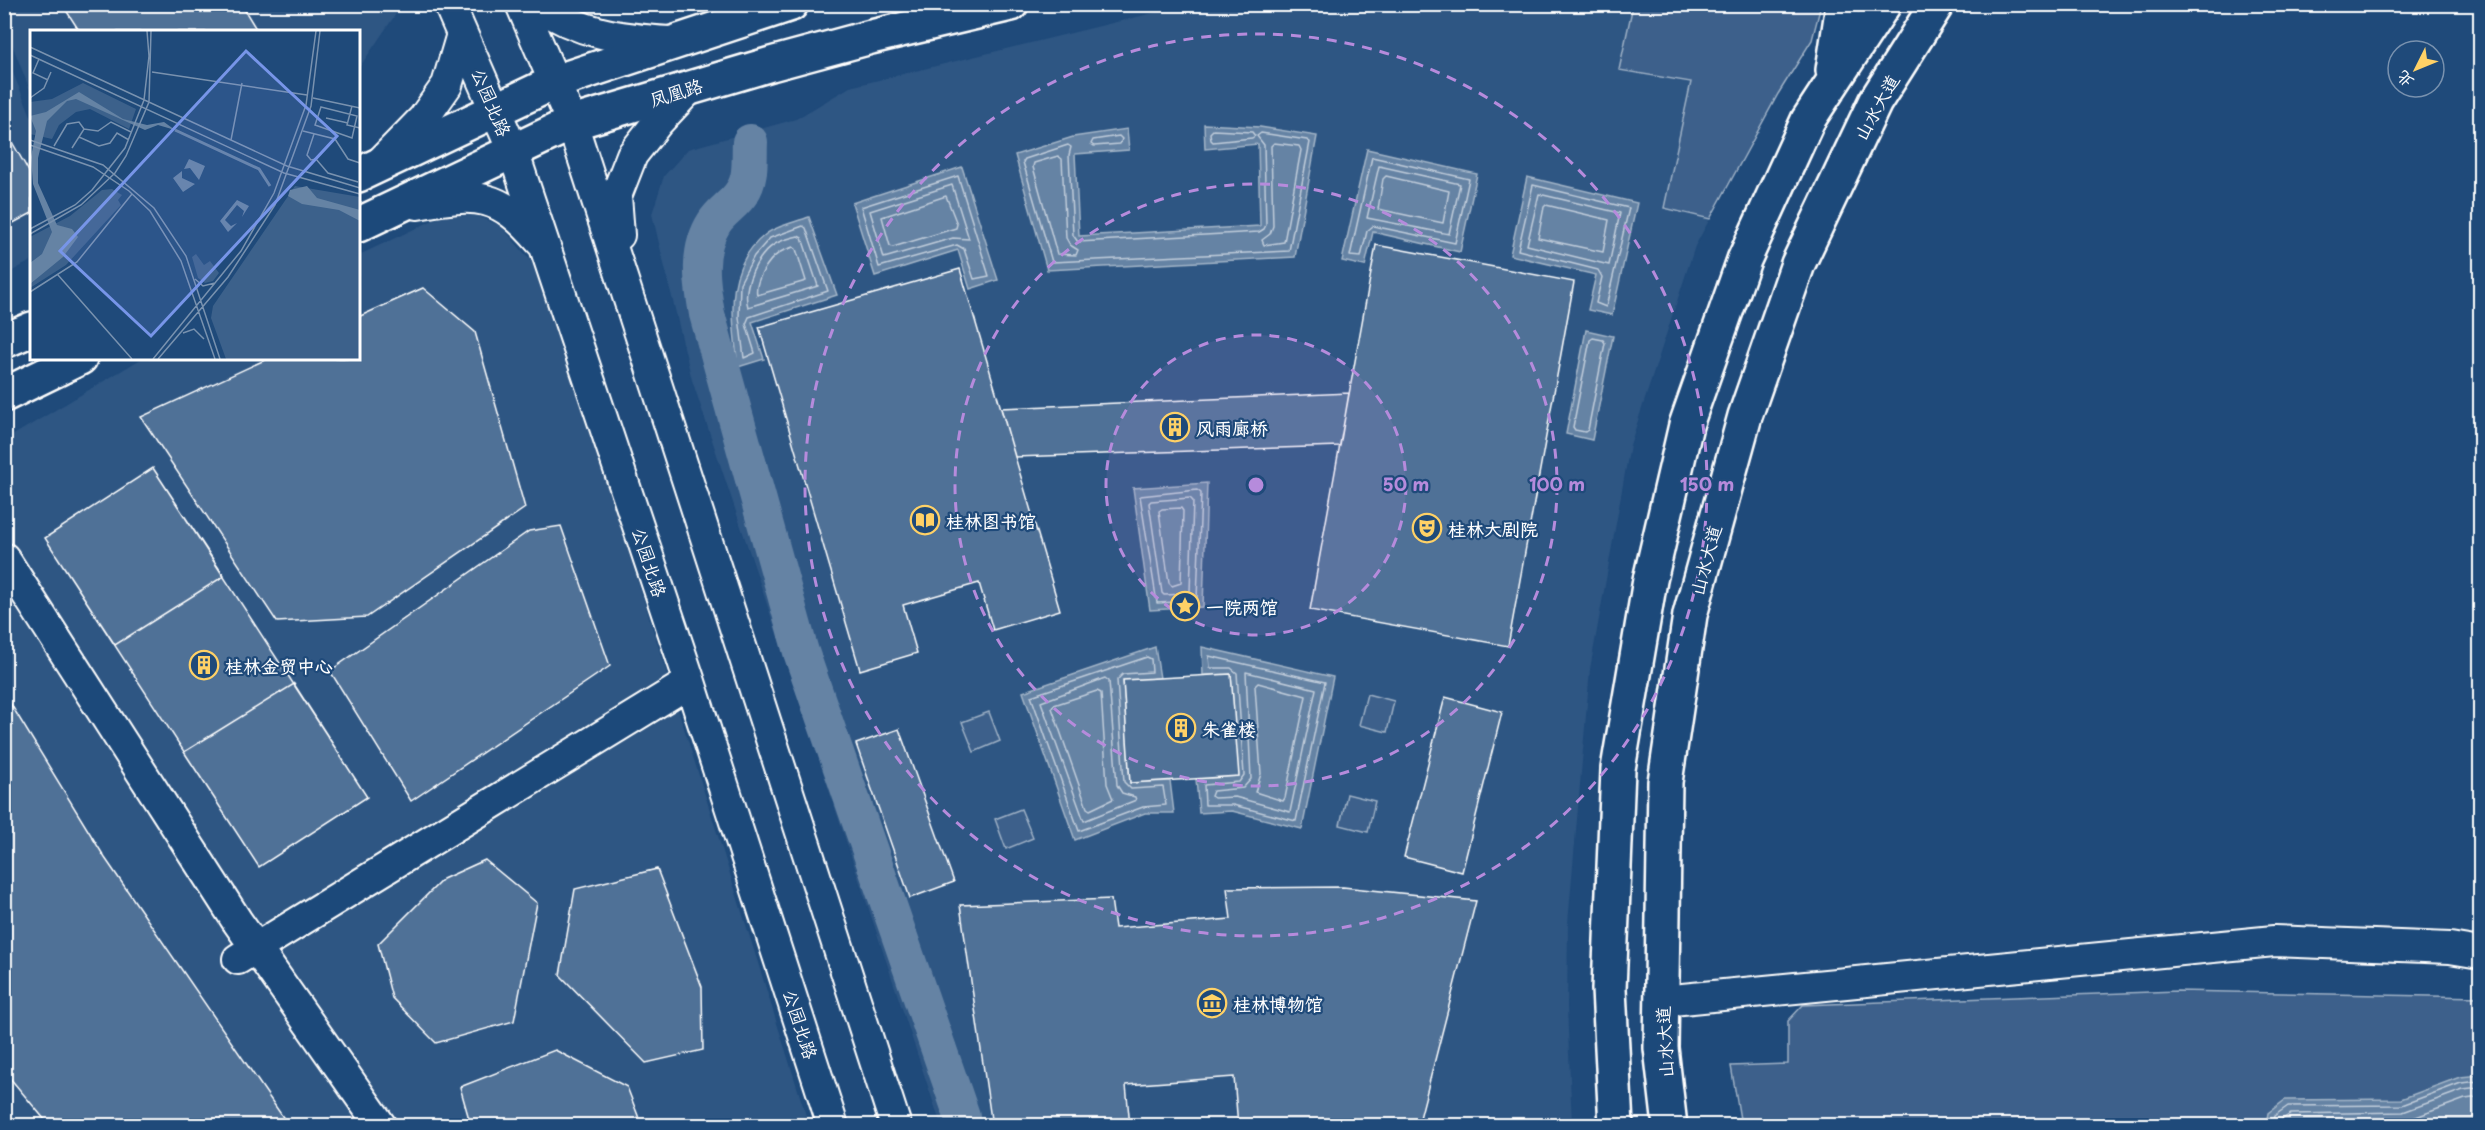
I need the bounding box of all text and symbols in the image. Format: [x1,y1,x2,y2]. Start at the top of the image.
inset map [30,30,360,360]
north arrow [2386,39,2446,99]
street label: 公园北路 [466,64,518,140]
text: 北 [2390,66,2419,94]
street label: 山水大道 [1847,69,1905,145]
street label: 凤凰路 [646,71,706,113]
building icon: 风雨廊桥 [1159,411,1191,443]
place label: 风雨廊桥 [1196,414,1268,441]
text: 50 m [1383,470,1429,497]
text: 100 m [1529,470,1585,497]
text: 150 m [1680,470,1734,497]
centre of rings [1246,475,1266,495]
library icon: 桂林图书馆 [909,504,941,536]
place label: 桂林图书馆 [946,507,1036,534]
theatre icon: 桂林大剧院 [1411,512,1443,544]
place label: 桂林大剧院 [1448,515,1538,542]
street label: 山水大道 [1683,522,1727,598]
street label: 公园北路 [626,524,674,600]
place icon: 一院两馆 [1169,590,1201,622]
place label: 一院两馆 [1206,593,1278,620]
building icon: 桂林金贸中心 [188,649,220,681]
place label: 桂林金贸中心 [225,652,333,679]
building icon: 朱雀楼 [1165,712,1197,744]
place label: 朱雀楼 [1202,715,1256,742]
street label: 公园北路 [777,986,825,1062]
museum icon: 桂林博物馆 [1196,987,1228,1019]
place label: 桂林博物馆 [1233,990,1323,1017]
street label: 山水大道 [1649,1005,1679,1079]

